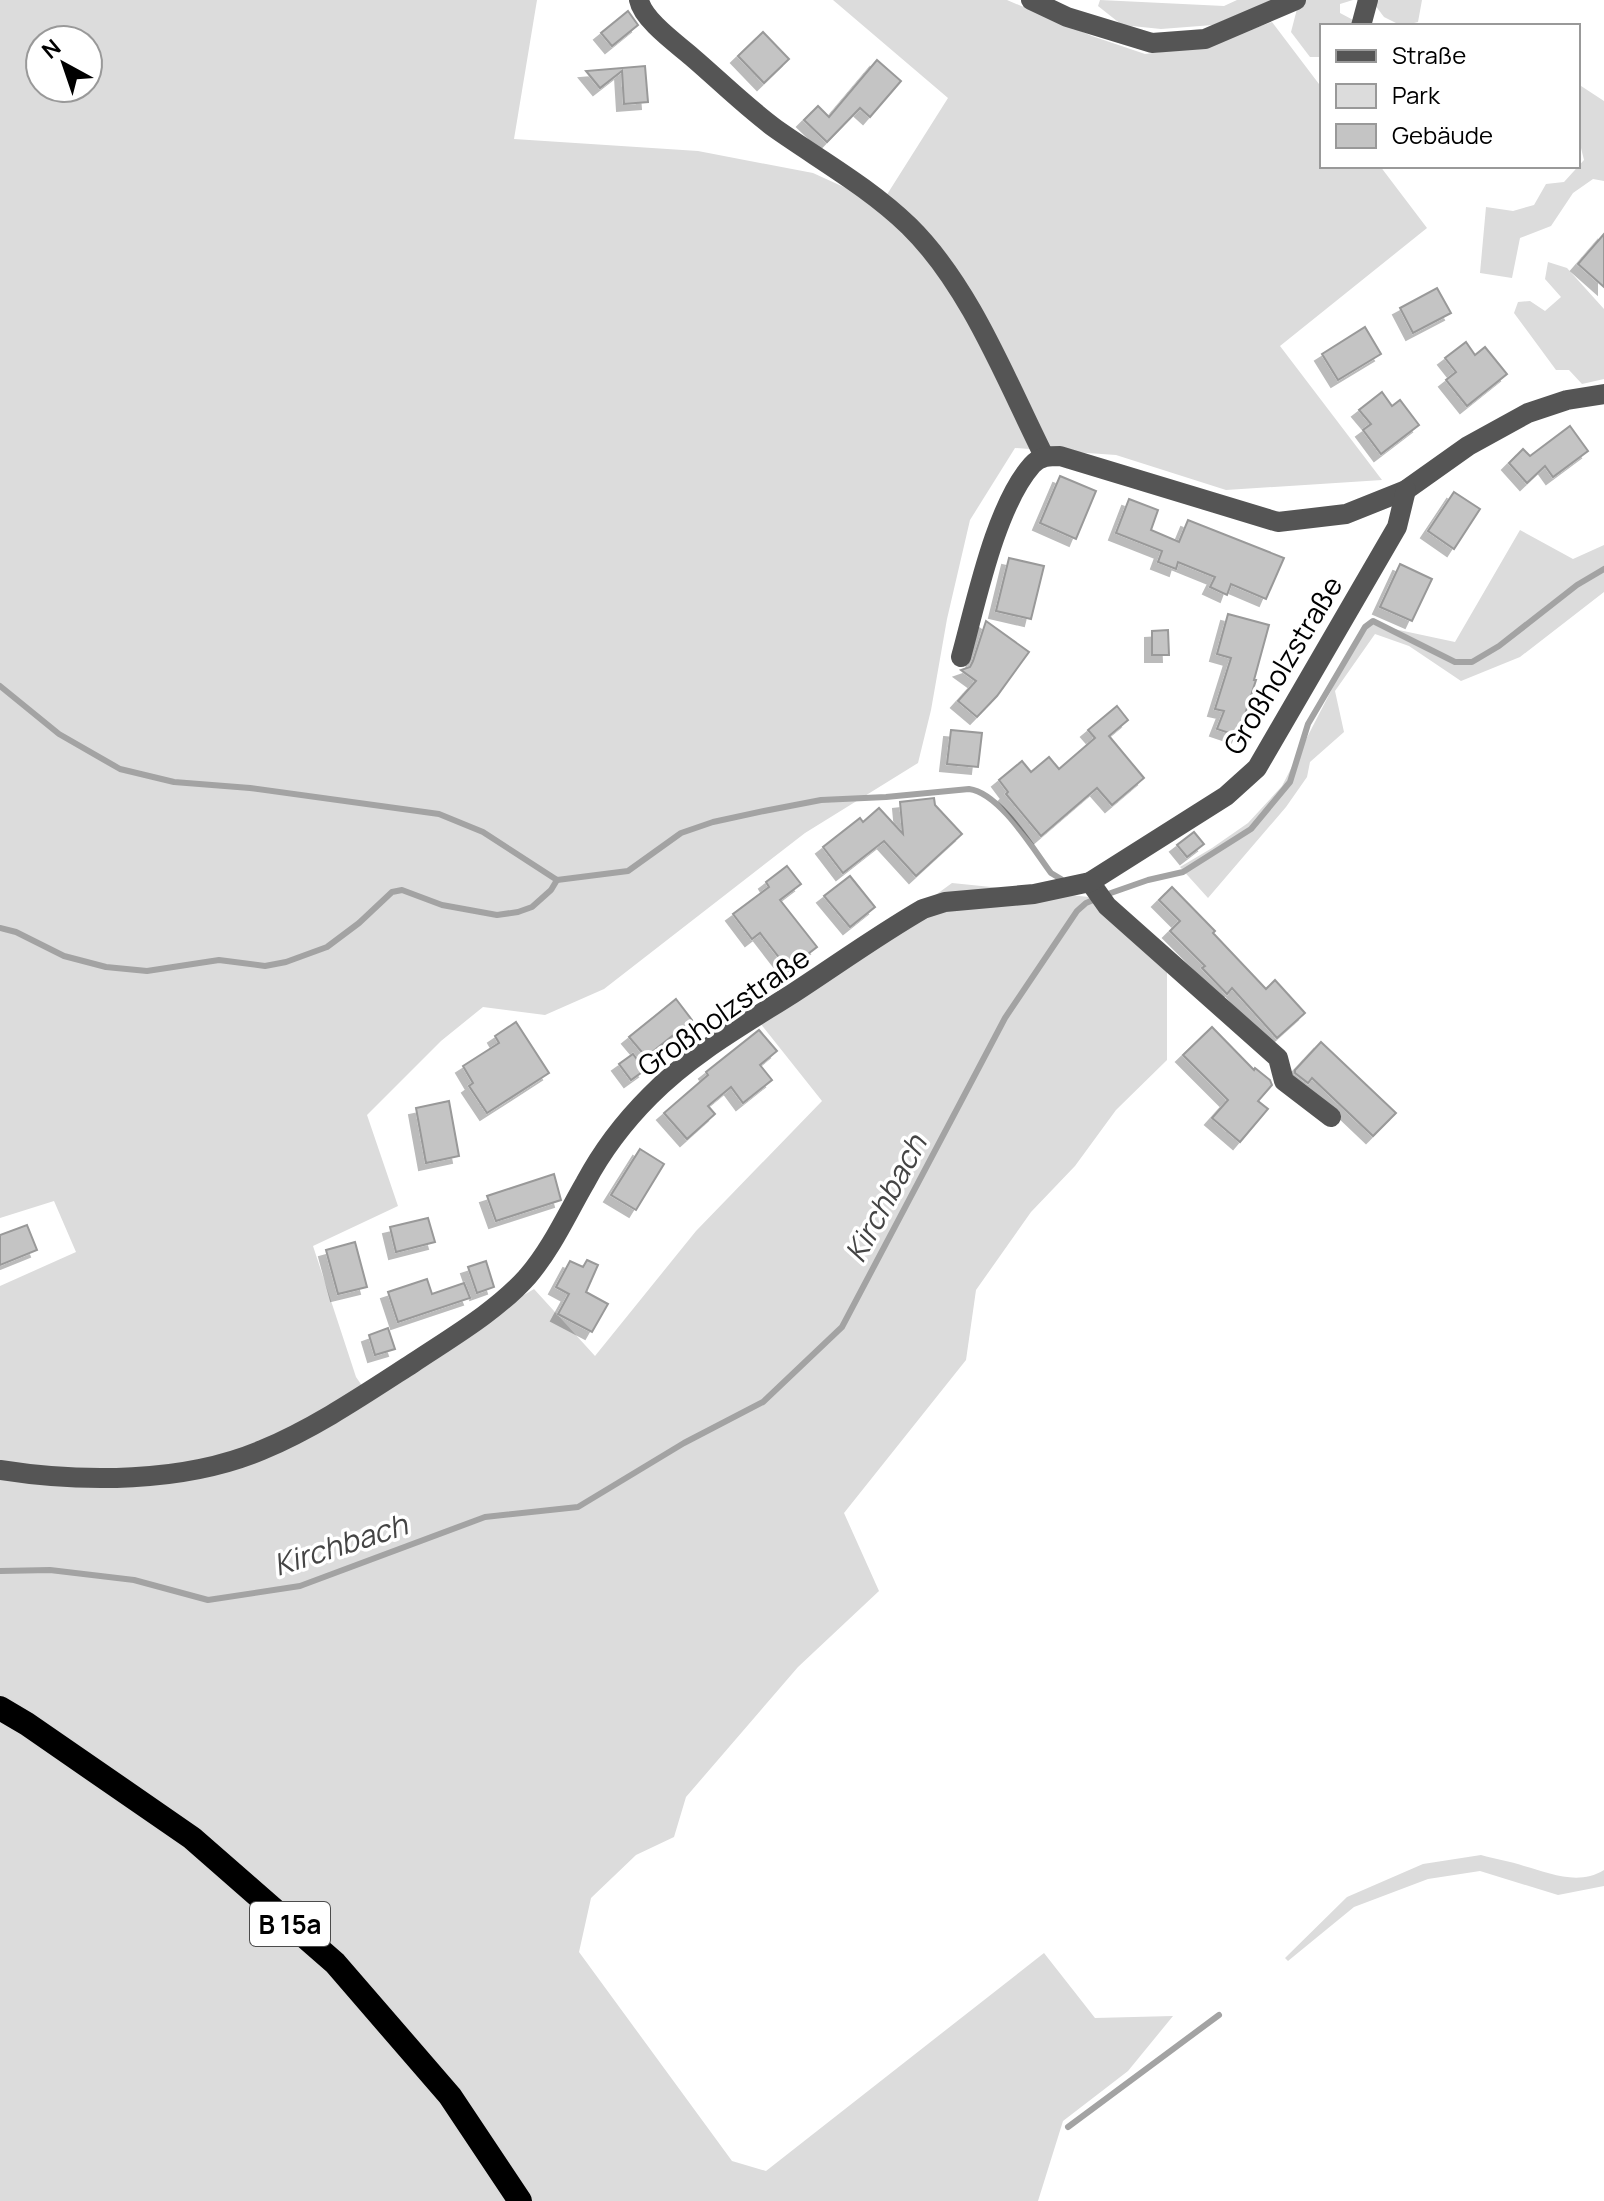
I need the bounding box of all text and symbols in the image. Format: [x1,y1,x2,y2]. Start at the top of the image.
north arrow [24,24,104,104]
legend [1320,24,1580,168]
text: N [35,32,67,65]
text: Straße [1392,38,1466,71]
text: Park [1392,78,1441,111]
text: Gebäude [1392,118,1493,151]
street label: Großholzstraße [1214,569,1350,761]
street label: Großholzstraße [630,938,816,1084]
water label: Kirchbach [834,1126,936,1269]
water label: Kirchbach [268,1503,413,1585]
road number: B 15a [250,1902,330,1946]

